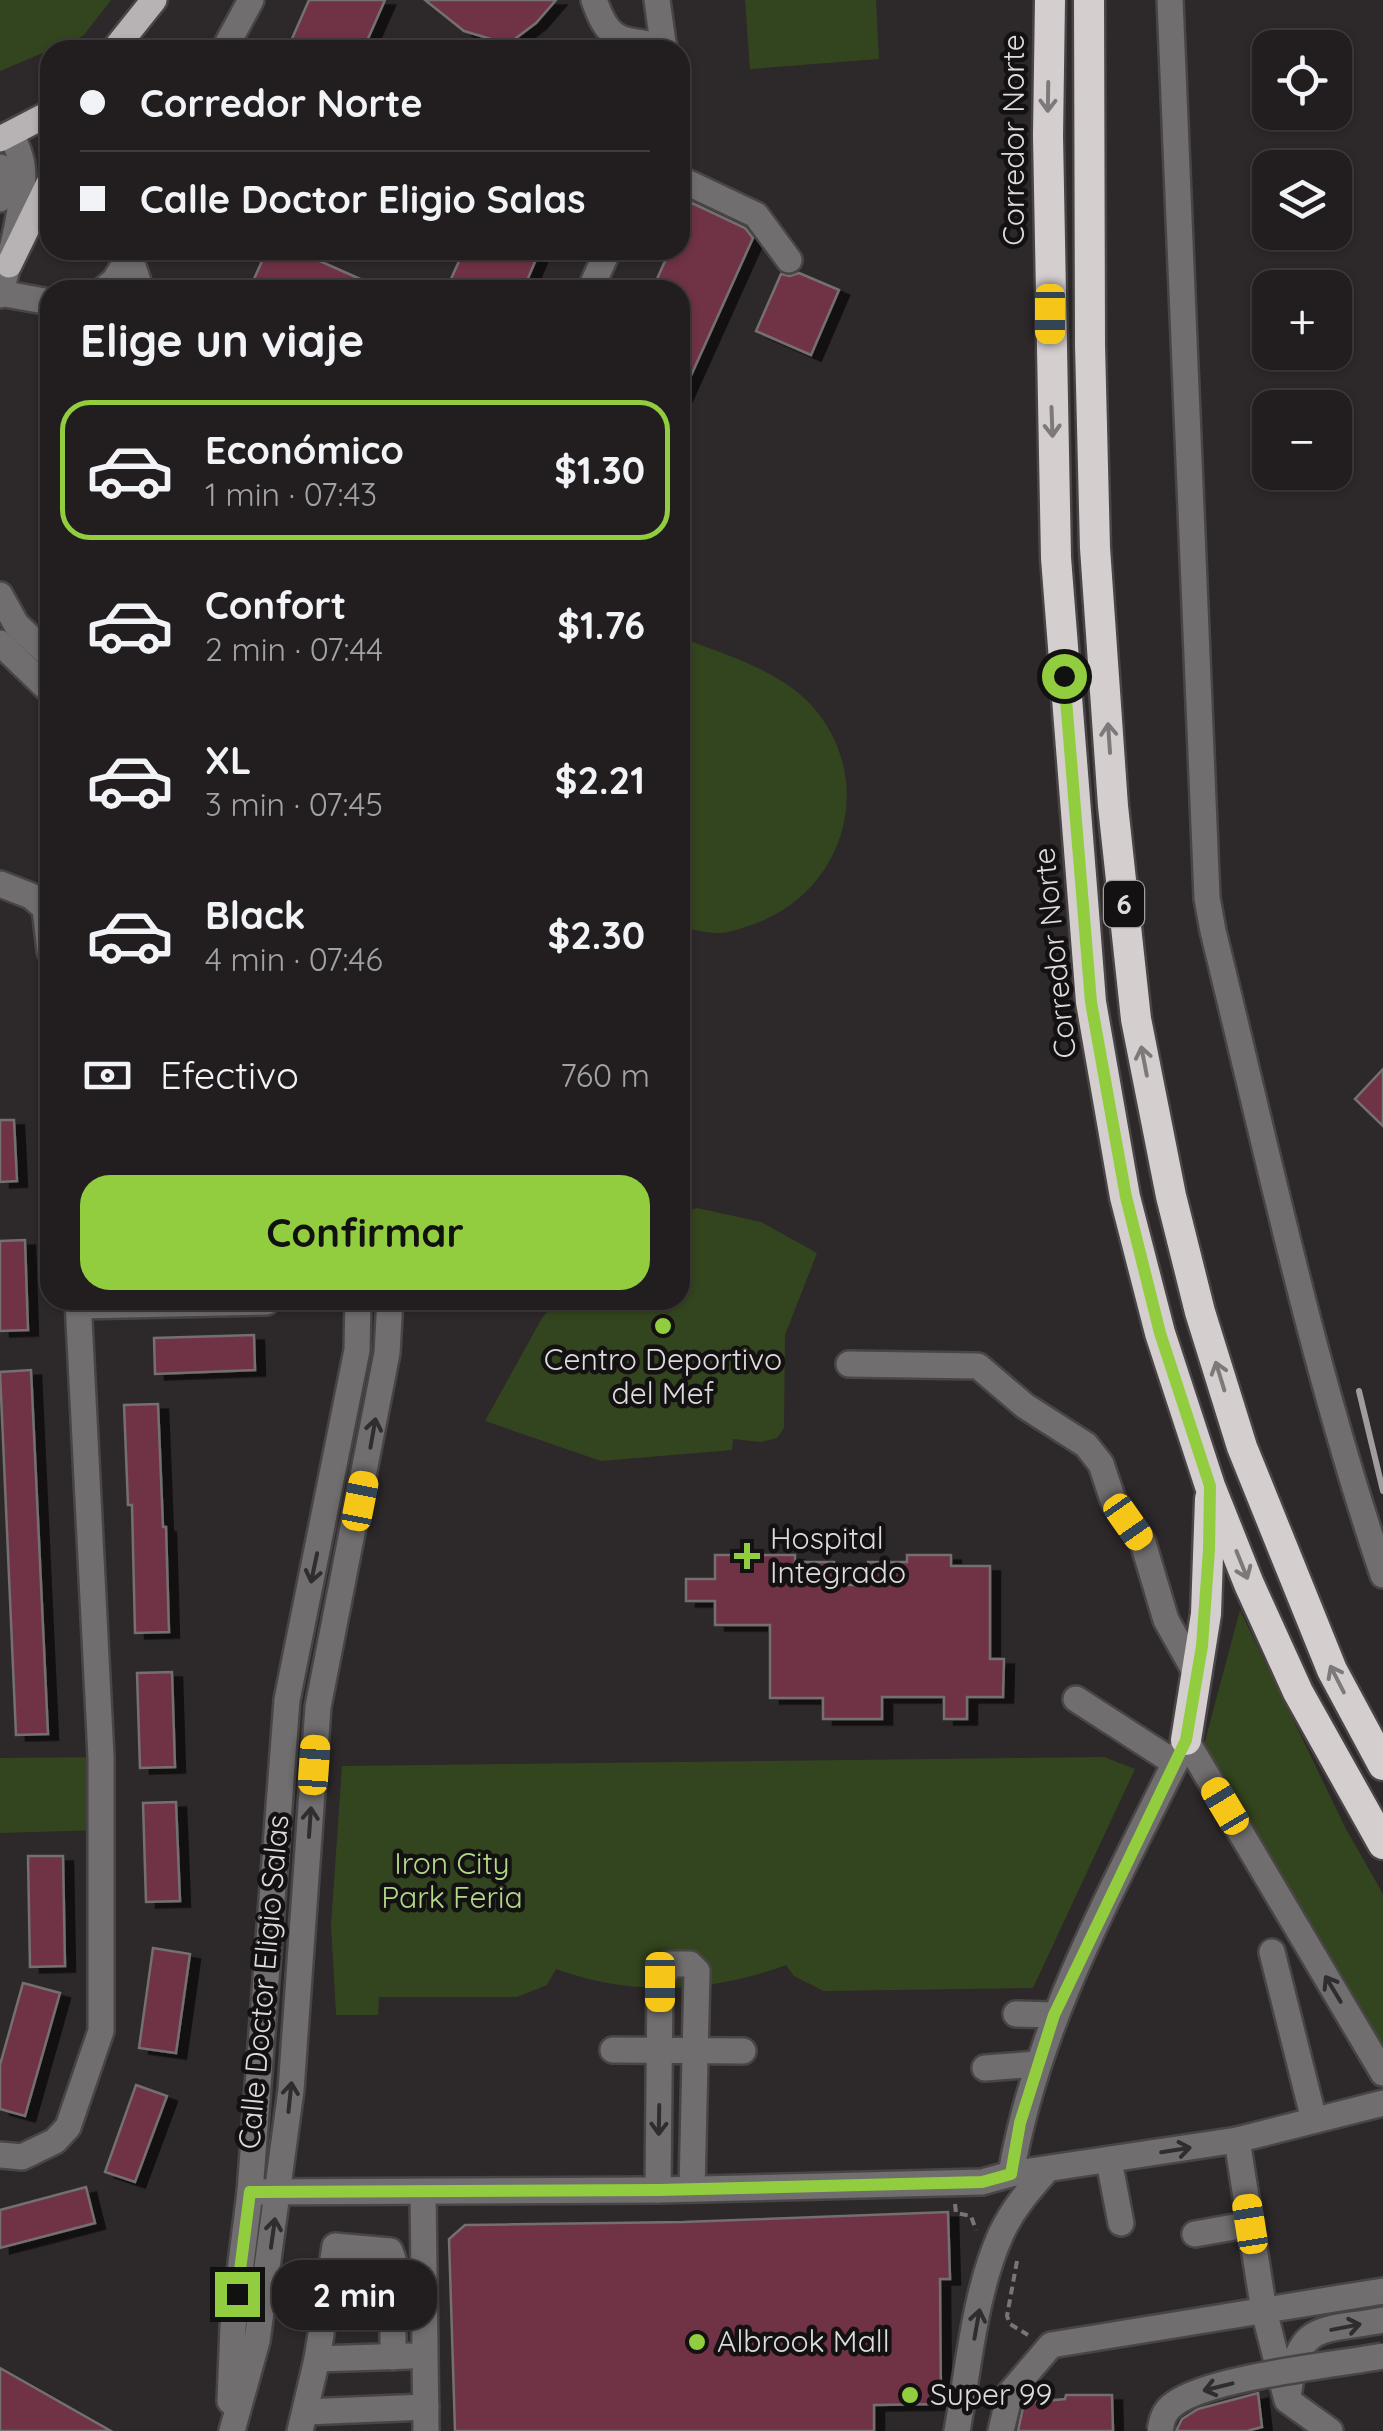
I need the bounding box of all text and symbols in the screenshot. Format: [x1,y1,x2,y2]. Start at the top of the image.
map controls [1252,30,1352,490]
button: locate [1252,30,1352,130]
street label: Corredor Norte [994,34,1032,246]
text: Corredor Norte [140,79,423,127]
one-way arrow [1039,81,1058,113]
button: layers [1252,150,1352,250]
text: Calle Doctor Eligio Salas [140,175,586,223]
button: + [1252,270,1352,370]
car [1035,284,1065,344]
text: Elige un viaje [80,312,364,368]
button: − [1252,390,1352,490]
one-way arrow [1043,406,1062,438]
icon: car [85,425,175,515]
text: Económico [205,426,404,474]
text: $1.30 [554,446,645,494]
text: 1 min · 07:43 [205,474,377,514]
icon: car [85,580,175,670]
text: Confort [205,581,346,629]
text: $1.76 [557,601,645,649]
text: 2 min · 07:44 [205,629,383,669]
route start [1042,654,1087,699]
one-way arrow [1099,722,1118,754]
icon: car [85,735,175,825]
text: XL [205,736,251,784]
text: $2.21 [555,756,645,804]
text: 3 min · 07:45 [205,784,383,824]
street label: Corredor Norte [1024,846,1084,1060]
road number: 6 [1104,881,1144,927]
icon: car [85,890,175,980]
text: Black [205,891,305,939]
text: $2.30 [547,911,645,959]
text: 4 min · 07:46 [205,939,383,979]
one-way arrow [1134,1045,1153,1077]
icon: cash [80,1048,135,1103]
text: Efectivo [160,1051,299,1099]
text: 760 m [560,1055,650,1095]
button: Confirmar [80,1175,650,1290]
marker: Centro Deportivo del Mef [652,1315,674,1337]
place label: Centro Deportivo del Mef [544,1340,782,1412]
one-way arrow [1210,1361,1228,1393]
one-way arrow [364,1418,383,1450]
car [340,1469,380,1533]
car [1099,1489,1157,1555]
place label: Hospital Integrado [770,1519,906,1591]
marker: Hospital Integrado [734,1543,760,1569]
one-way arrow [1234,1549,1252,1579]
one-way arrow [304,1552,323,1584]
one-way arrow [1327,1665,1346,1695]
car [297,1734,331,1796]
car [1197,1773,1253,1839]
one-way arrow [300,1807,319,1839]
street label: Calle Doctor Eligio Salas [229,1813,297,2151]
park label: Iron City Park Feria [381,1844,523,1916]
car [645,1952,675,2012]
one-way arrow [1323,1975,1343,2004]
one-way arrow [280,2082,299,2114]
one-way arrow [650,2104,669,2136]
one-way arrow [1159,2140,1192,2158]
car [1230,2192,1270,2256]
one-way arrow [264,2218,282,2250]
callout: 2 min [272,2259,437,2329]
route end [215,2272,260,2317]
text: 2 min [313,2275,396,2315]
one-way arrow [968,2308,987,2341]
one-way arrow [1329,2317,1362,2336]
place label: Albrook Mall [717,2322,890,2360]
marker: Albrook Mall [686,2331,708,2353]
place label: Super 99 [930,2375,1052,2413]
one-way arrow [1203,2379,1235,2397]
marker: Super 99 [899,2384,921,2406]

